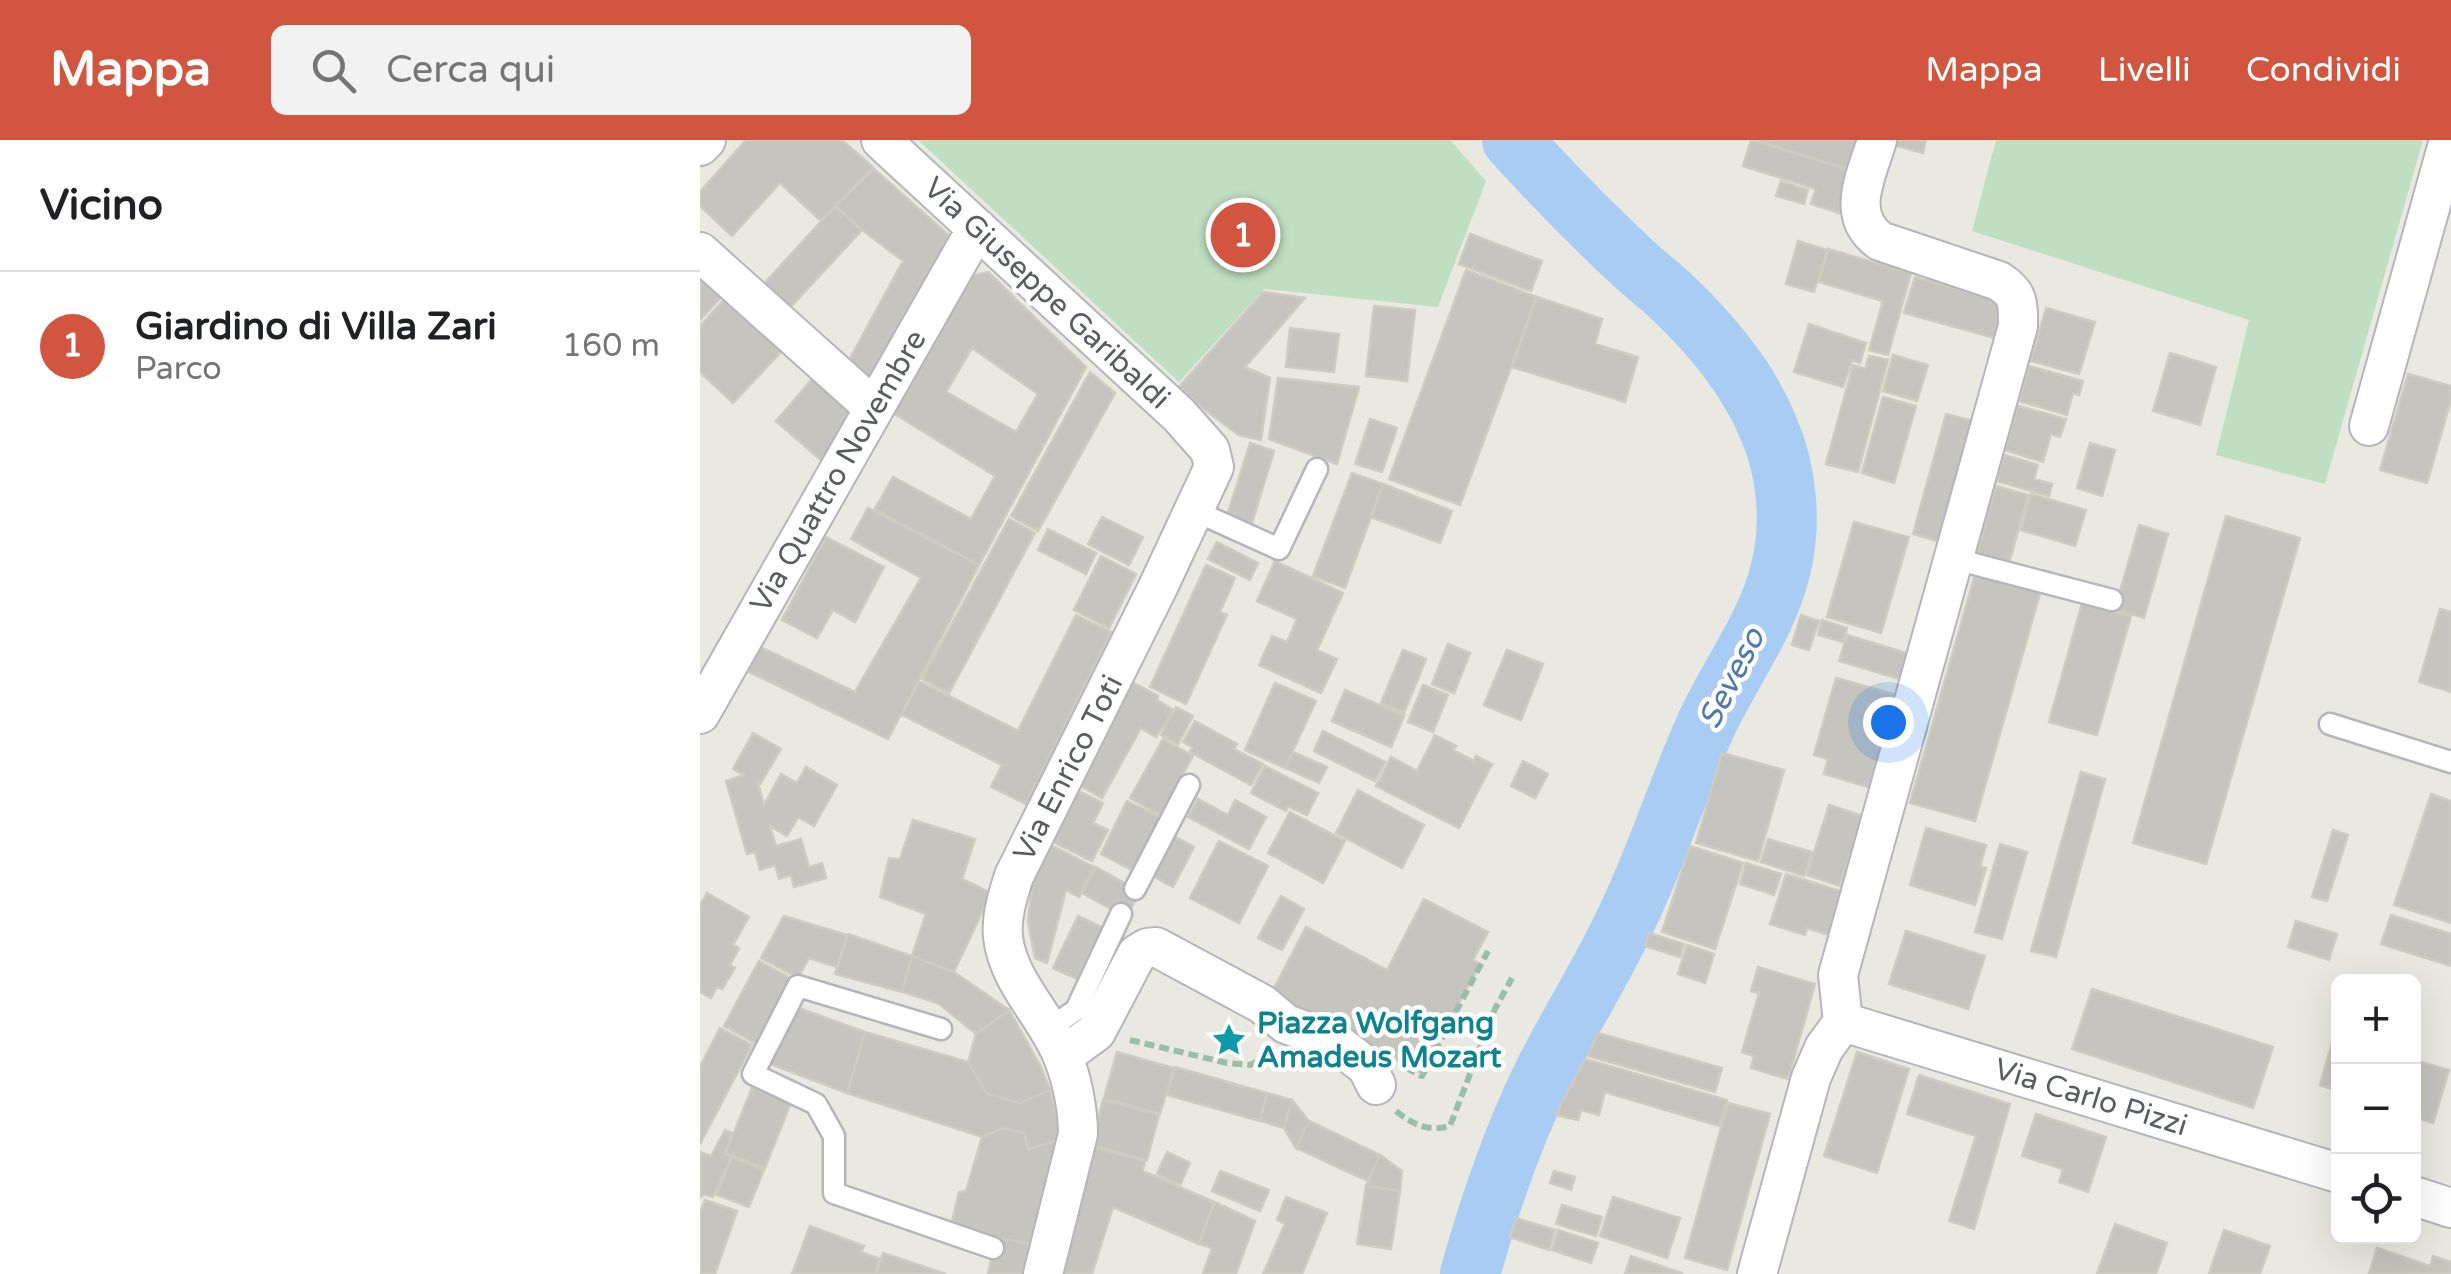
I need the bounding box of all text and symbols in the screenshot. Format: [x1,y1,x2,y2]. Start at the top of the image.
search box [271,25,971,115]
text: Mappa [50,41,211,99]
icon: search [306,43,361,98]
text: Cerca qui [386,47,555,93]
text: Mappa [1925,49,2043,91]
text: Livelli [2098,49,2191,91]
text: Condividi [2246,49,2401,91]
street label: Via Giuseppe Garibaldi [916,170,1178,417]
text: Vicino [40,180,163,231]
pin: 1 [1210,198,1276,272]
text: Giardino di Villa Zari [135,304,497,350]
street label: Via Quattro Novembre [742,323,935,619]
text: 1 [62,327,83,365]
text: 160 m [562,327,660,365]
text: Parco [135,350,222,388]
water label: Seveso [1691,621,1774,735]
street label: Via Enrico Toti [1006,669,1131,868]
your location [1863,697,1914,748]
map controls [2331,974,2421,1244]
button: + [2331,974,2421,1064]
place label: Piazza Wolfgang Amadeus Mozart [1257,1005,1502,1076]
place icon: Piazza Wolfgang Amadeus Mozart [1210,1021,1248,1059]
street label: Via Carlo Pizzi [1990,1051,2192,1144]
button: − [2331,1064,2421,1154]
button: locate [2331,1154,2421,1244]

